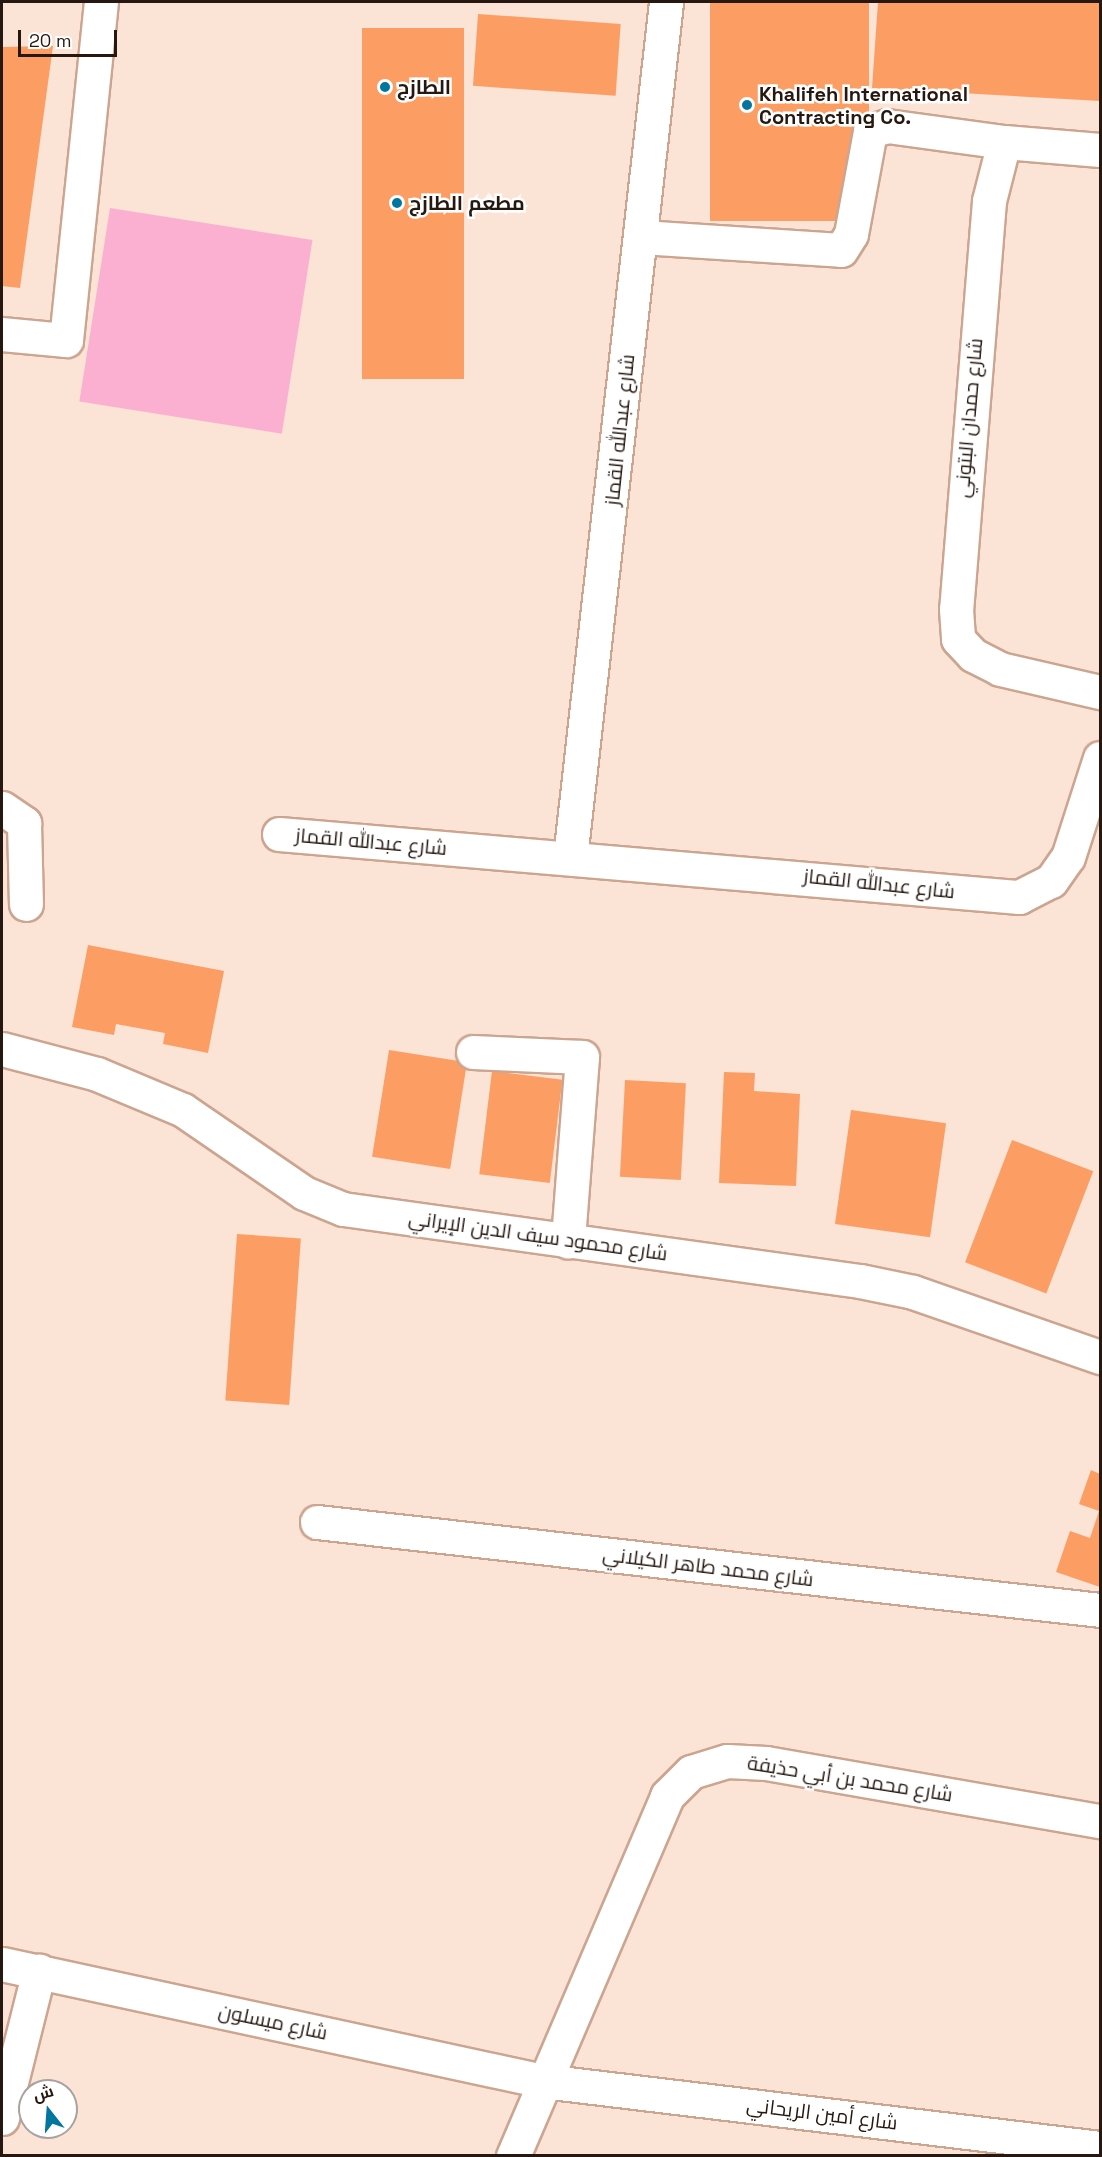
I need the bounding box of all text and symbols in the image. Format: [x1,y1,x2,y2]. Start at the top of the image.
scale bar [21,18,120,56]
text: 20 m [29,29,72,52]
place label: الطازج [397,75,451,99]
marker: الطازج [378,80,392,94]
place label: Khalifeh International Contracting Co. [759,82,968,129]
marker: Khalifeh International Contracting Co. [740,98,754,112]
place label: مطعم الطازج [409,191,525,215]
marker: مطعم الطازج [390,196,404,210]
street label: شارع حمدان البتوني [950,337,988,499]
street label: شارع عبدالله القماز [600,353,640,507]
street label: شارع عبدالله القماز [294,823,448,861]
street label: شارع عبدالله القماز [802,864,956,904]
street label: شارع محمود سيف الدين الإيراني [407,1206,669,1266]
street label: شارع محمد طاهر الكيلاني [601,1542,815,1592]
street label: شارع محمد بن أبي حذيفة [746,1751,954,1807]
street label: شارع ميسلون [216,1999,330,2045]
north arrow [18,2079,78,2139]
text: ش [30,2080,56,2106]
street label: شارع أمين الريحاني [745,2093,899,2135]

